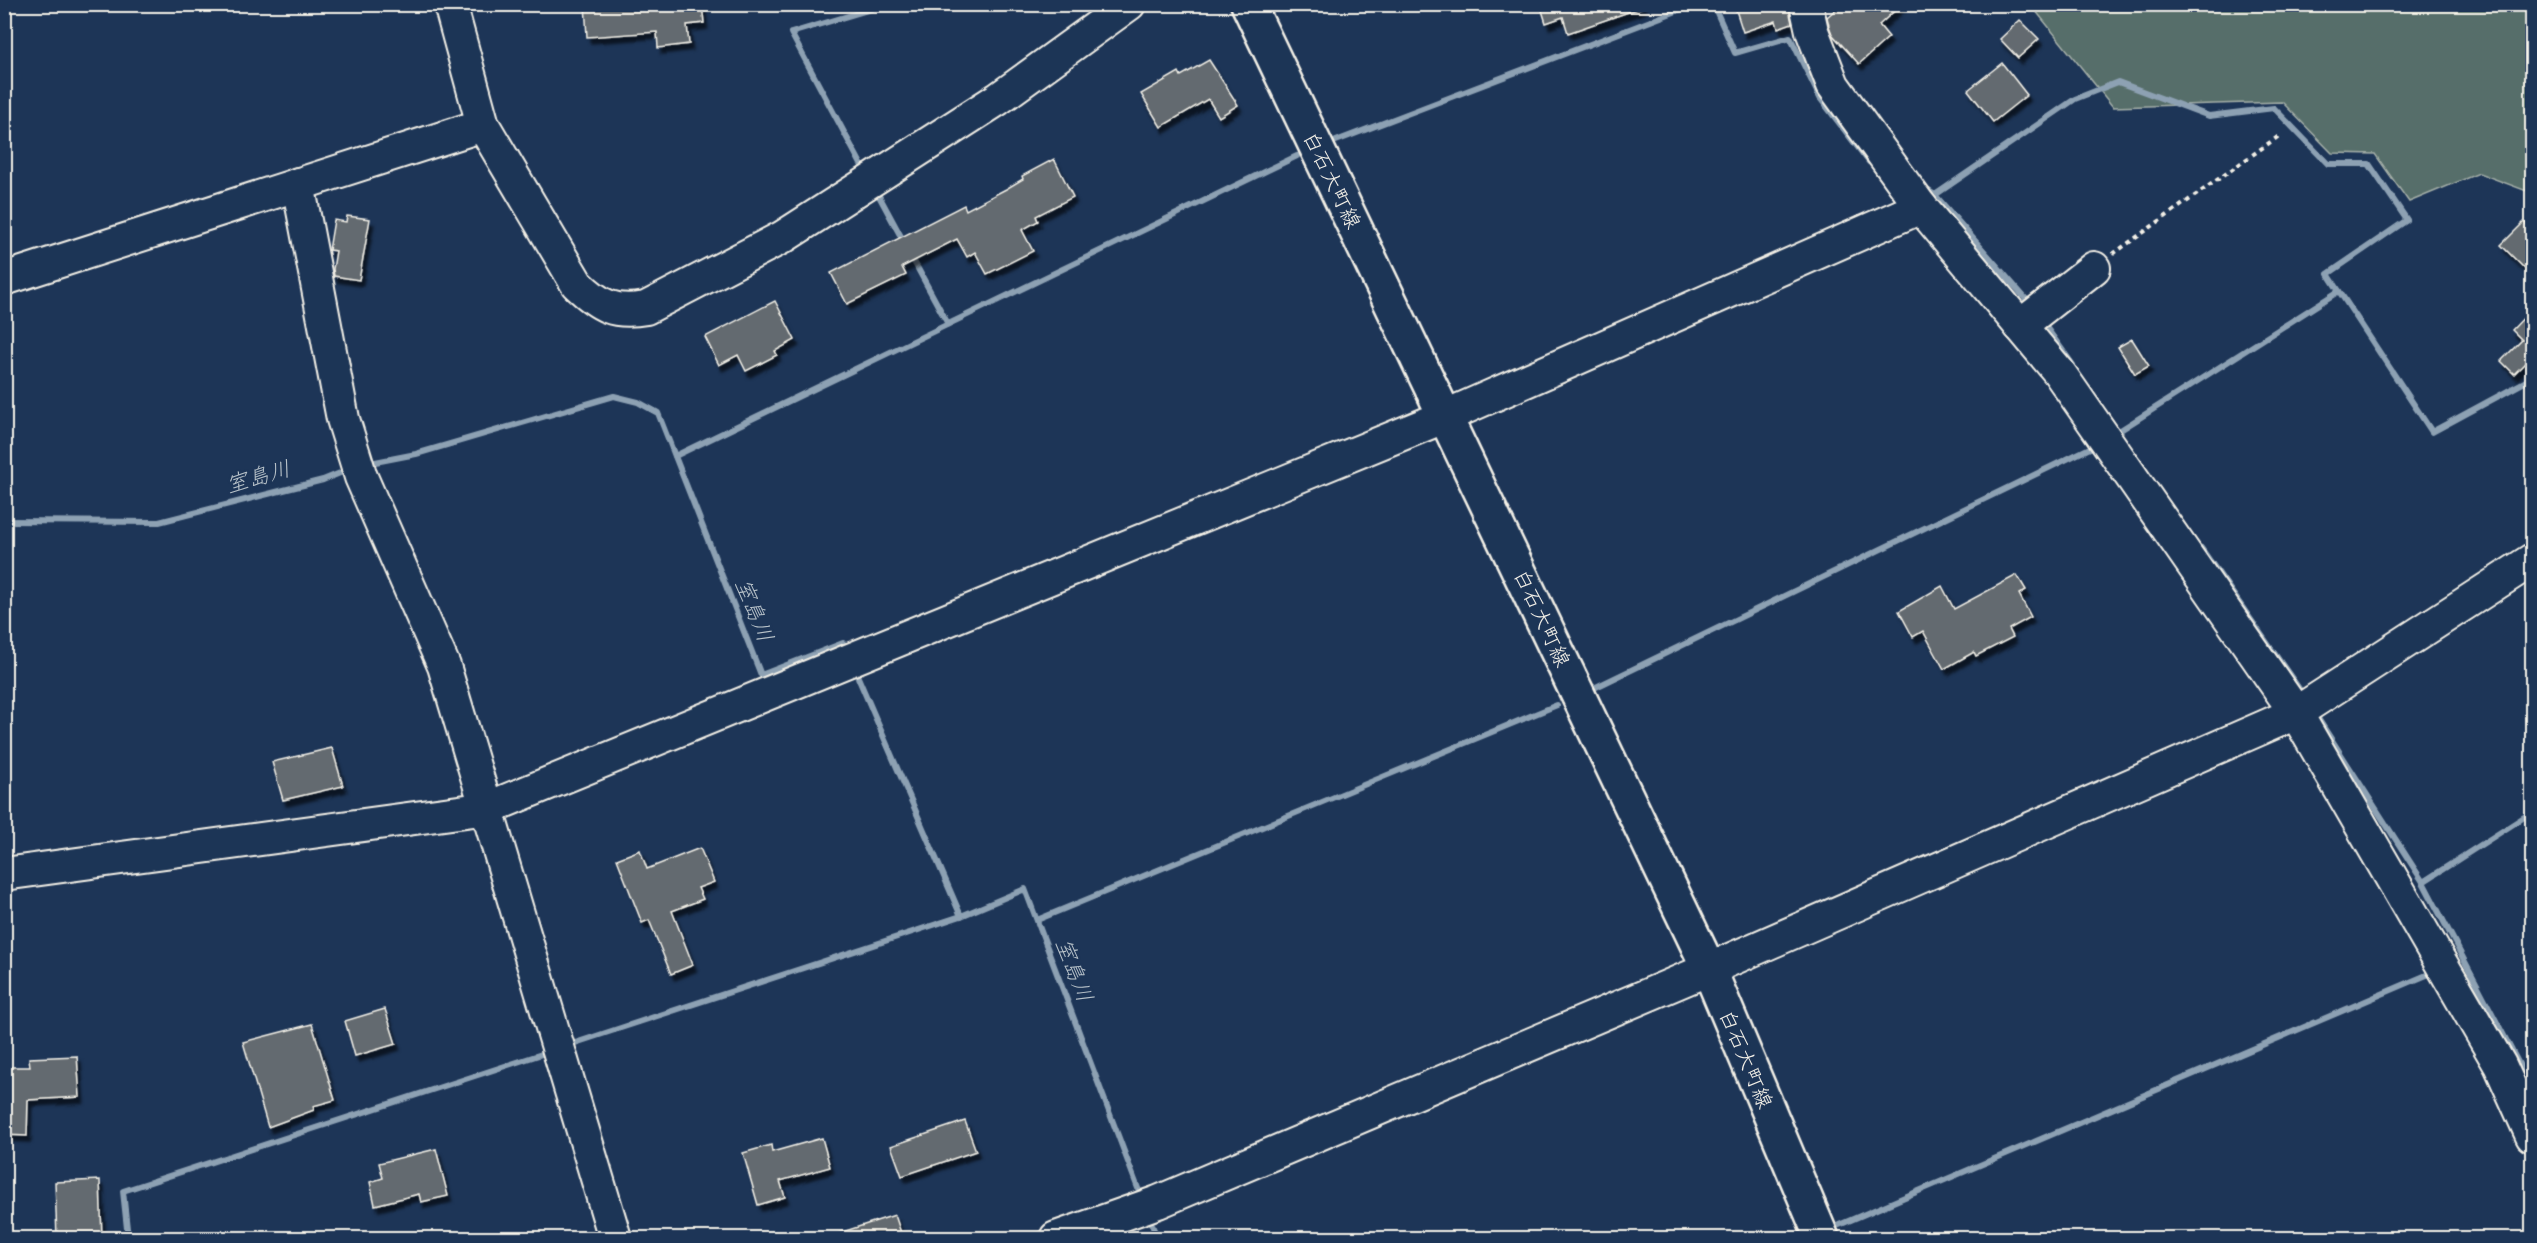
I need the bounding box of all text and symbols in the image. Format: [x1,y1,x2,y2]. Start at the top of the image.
street label: 白石大町線 [1294,127,1367,235]
water label: 室島川 [223,454,295,503]
street label: 白石大町線 [1504,565,1576,673]
water label: 室島川 [725,575,779,648]
water label: 室島川 [1045,935,1099,1008]
street label: 白石大町線 [1710,1006,1778,1114]

